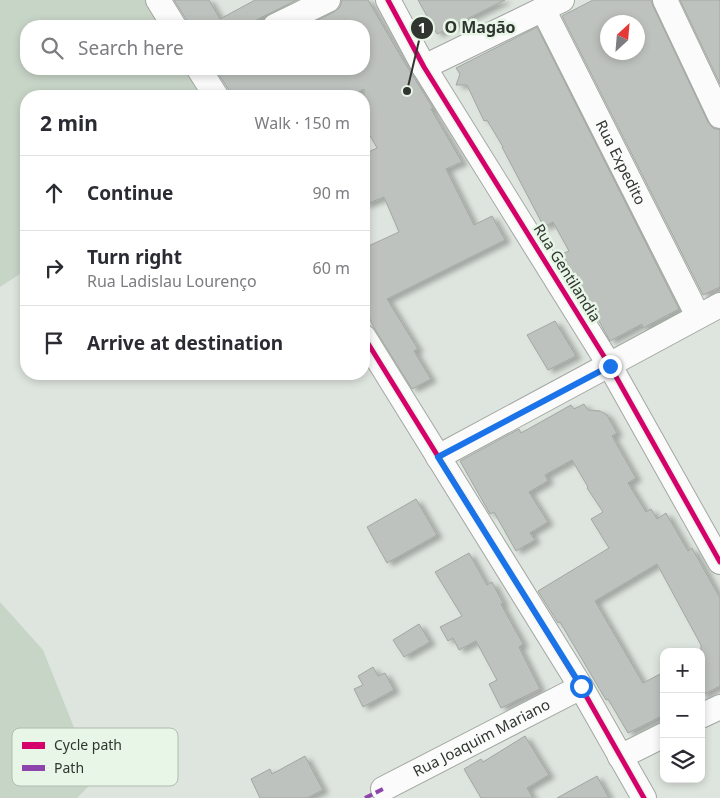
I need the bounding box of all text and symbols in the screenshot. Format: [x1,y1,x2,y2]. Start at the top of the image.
callout: O Magão [409,12,525,43]
north arrow [600,15,645,60]
text: O Magão [444,16,516,38]
text: 1 [418,17,426,37]
search box [20,20,370,75]
icon: search [38,34,66,62]
text: Search here [78,35,184,61]
text: 2 min [40,109,98,137]
text: Walk · 150 m [255,112,350,134]
street label: Rua Expedito [592,116,651,208]
icon: ahead [40,179,68,207]
text: Continue [87,180,173,206]
text: 90 m [313,182,350,204]
street label: Rua Gentilandia [530,220,606,325]
text: Turn right [87,244,182,270]
icon: right [40,254,68,282]
text: 60 m [313,257,350,279]
text: Rua Ladislau Lourenço [87,270,257,292]
icon: arrive [40,329,68,357]
text: Arrive at destination [87,330,283,356]
route end [599,355,622,378]
map controls [660,648,705,783]
button: + [660,648,705,693]
route start [570,675,593,698]
button: − [660,693,705,738]
street label: Rua Joaquim Mariano [409,694,553,781]
legend [12,728,178,786]
text: Cycle path [54,735,122,754]
button: layers [660,738,705,783]
text: Path [54,758,84,777]

